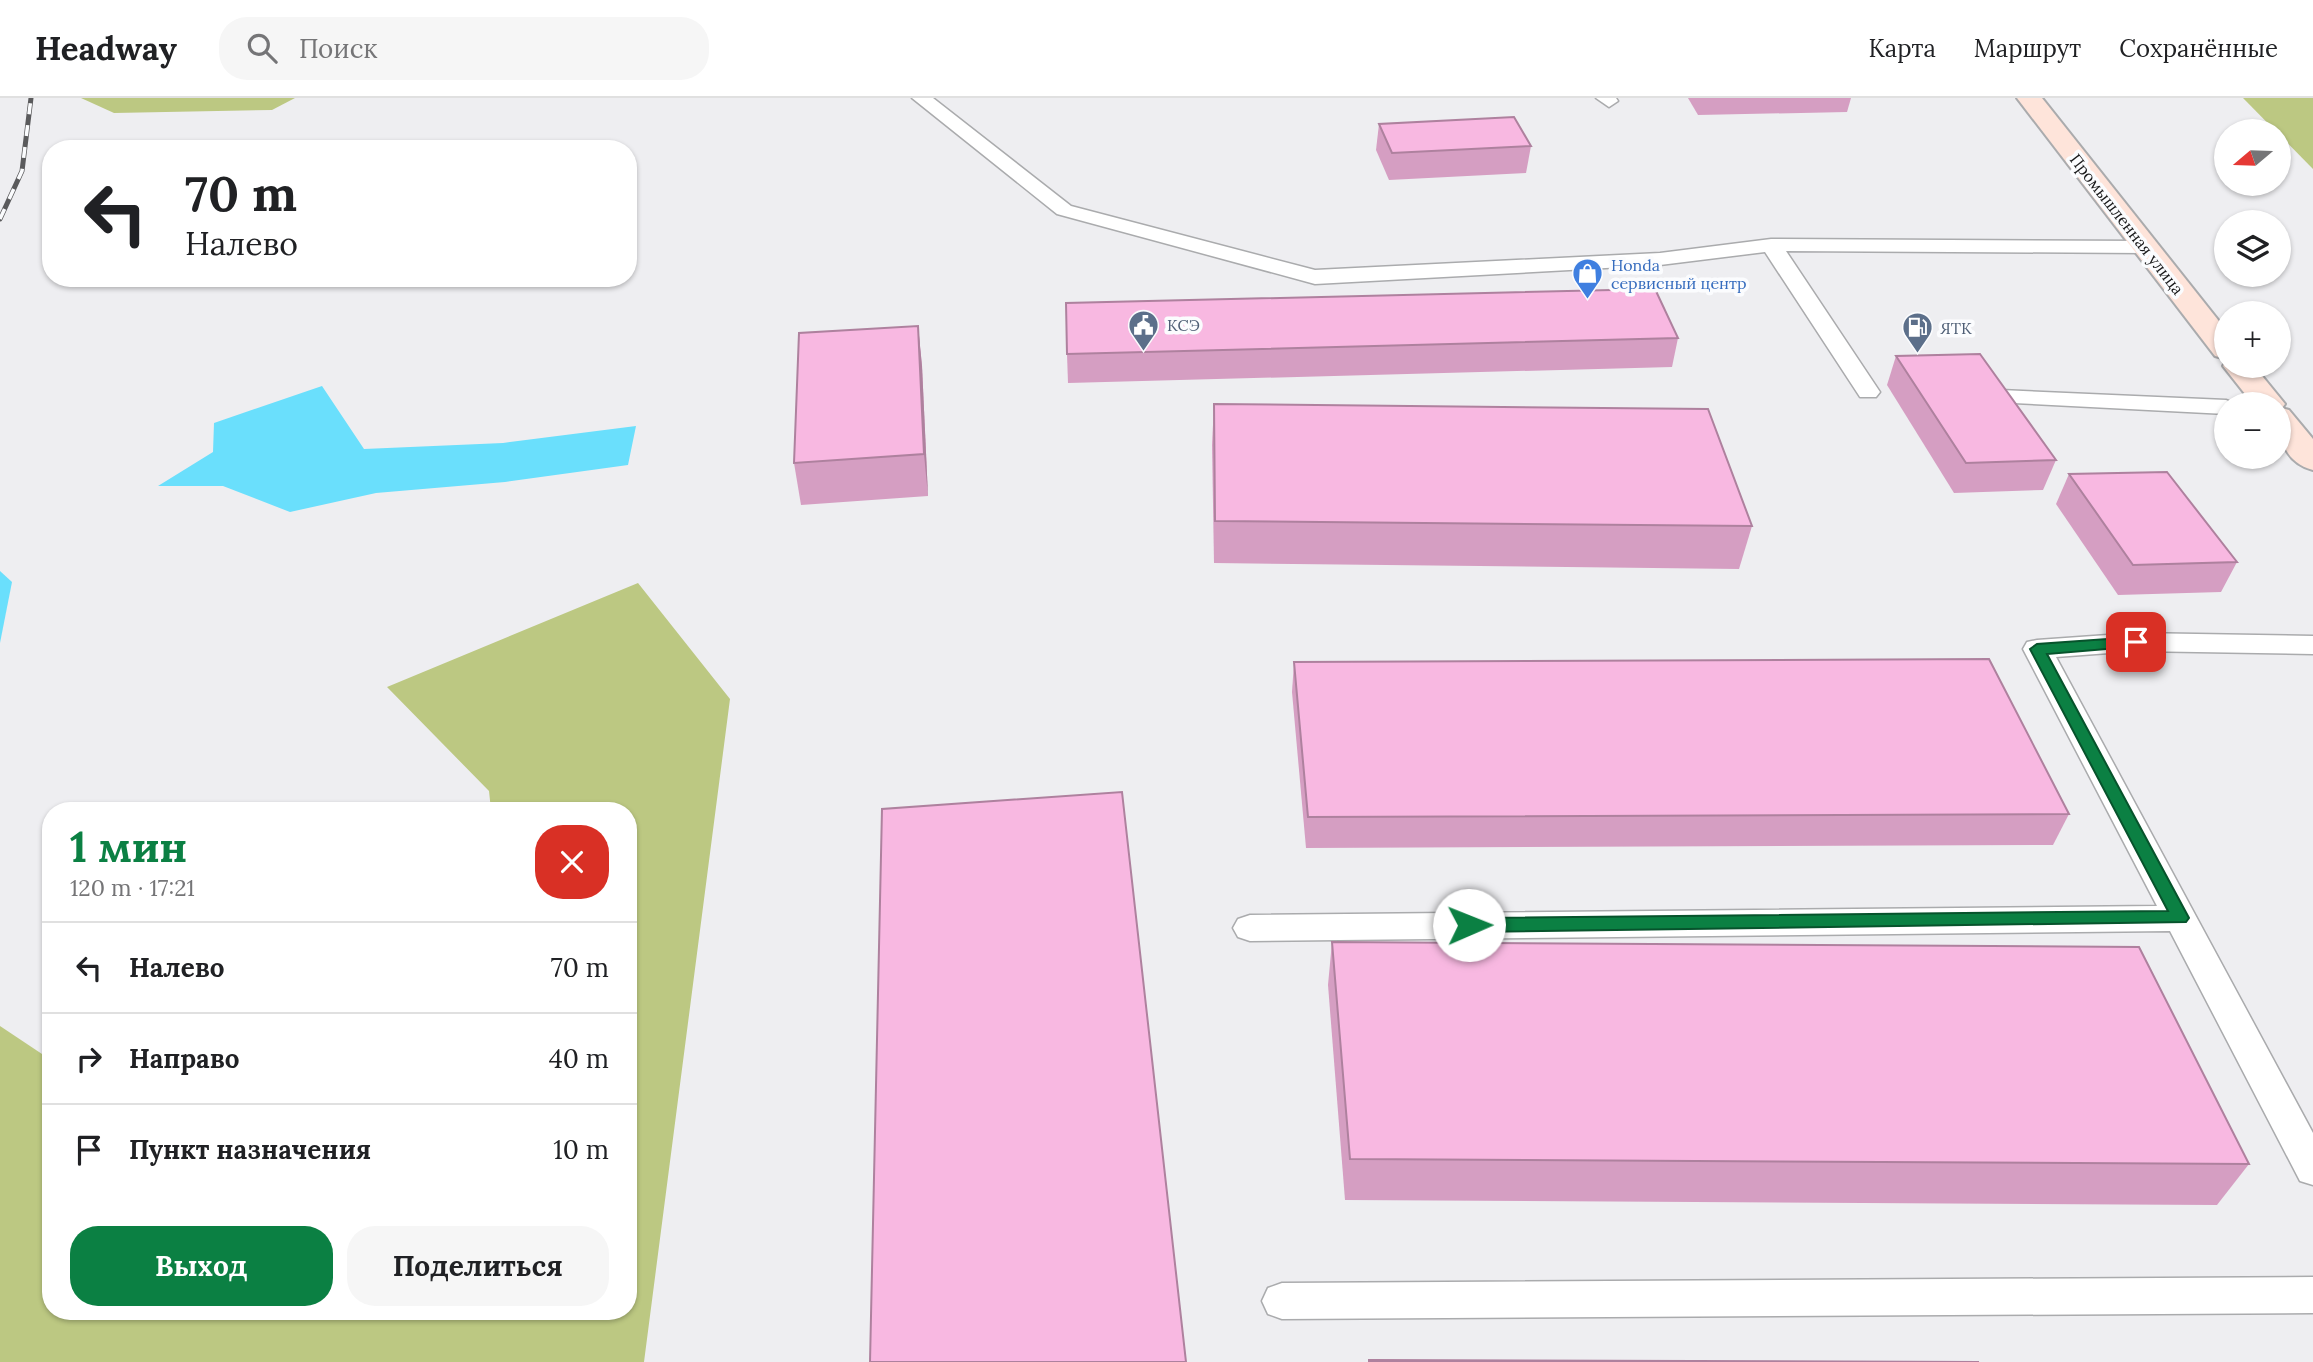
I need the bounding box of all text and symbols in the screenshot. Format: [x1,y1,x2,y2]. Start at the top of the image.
search box [219,17,709,80]
text: Headway [35,27,177,69]
icon: search [243,29,281,67]
text: Поиск [299,32,377,65]
text: Карта [1868,33,1936,64]
text: Маршрут [1974,33,2081,64]
text: Сохранённые [2119,33,2278,64]
north arrow [2214,119,2291,196]
map controls [2214,119,2291,469]
street label: Промышленная улица [2066,150,2188,298]
text: 70 m [185,162,297,224]
icon: left [70,168,161,259]
button: layers [2214,210,2291,287]
text: Налево [185,223,298,264]
place label: Honda сервисный центр [1611,255,1747,293]
shop icon: Honda сервисный центр [1571,257,1605,301]
button: + [2214,301,2291,378]
public building icon: КСЭ [1127,308,1161,352]
fuel station icon: ЯТК [1900,311,1934,355]
place label: КСЭ [1167,315,1200,335]
place label: ЯТК [1940,318,1972,338]
button: − [2214,392,2291,469]
pin [2106,612,2166,672]
icon: arrive [2117,623,2155,661]
text: 1 мин [70,820,187,874]
button: close [535,825,609,899]
text: 120 m · 17:21 [70,873,195,902]
position arrow [1432,888,1506,962]
icon: left [70,949,108,987]
text: Налево [129,951,225,984]
text: 70 m [551,951,609,984]
icon: right [70,1040,108,1078]
text: Направо [129,1042,240,1075]
text: 40 m [549,1042,609,1075]
icon: arrive [70,1131,108,1169]
text: Пункт назначения [129,1133,371,1166]
text: 10 m [553,1133,609,1166]
button: Выход [70,1226,333,1306]
button: Поделиться [347,1226,609,1306]

